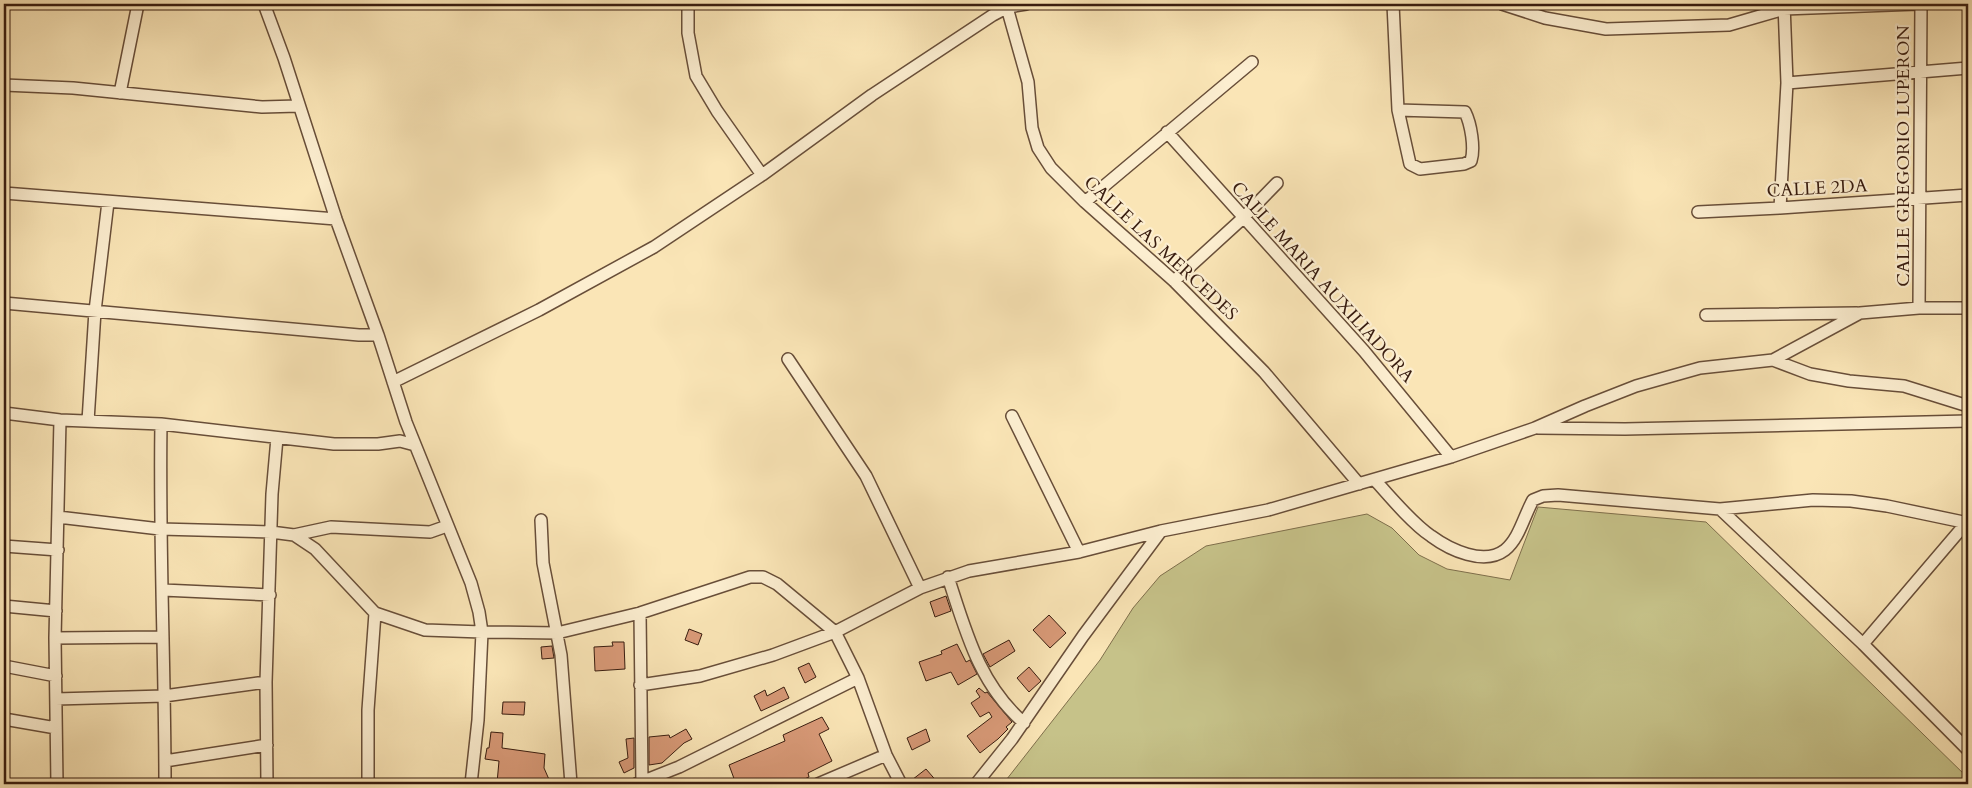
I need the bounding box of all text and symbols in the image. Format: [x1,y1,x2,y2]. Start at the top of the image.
street label: CALLE GREGORIO LUPERON [1891,25,1916,287]
street label: CALLE LAS MERCEDES [1078,170,1243,326]
street label: CALLE 2DA [1766,173,1868,204]
street label: CALLE MARIA AUXILIADORA [1225,176,1420,389]

